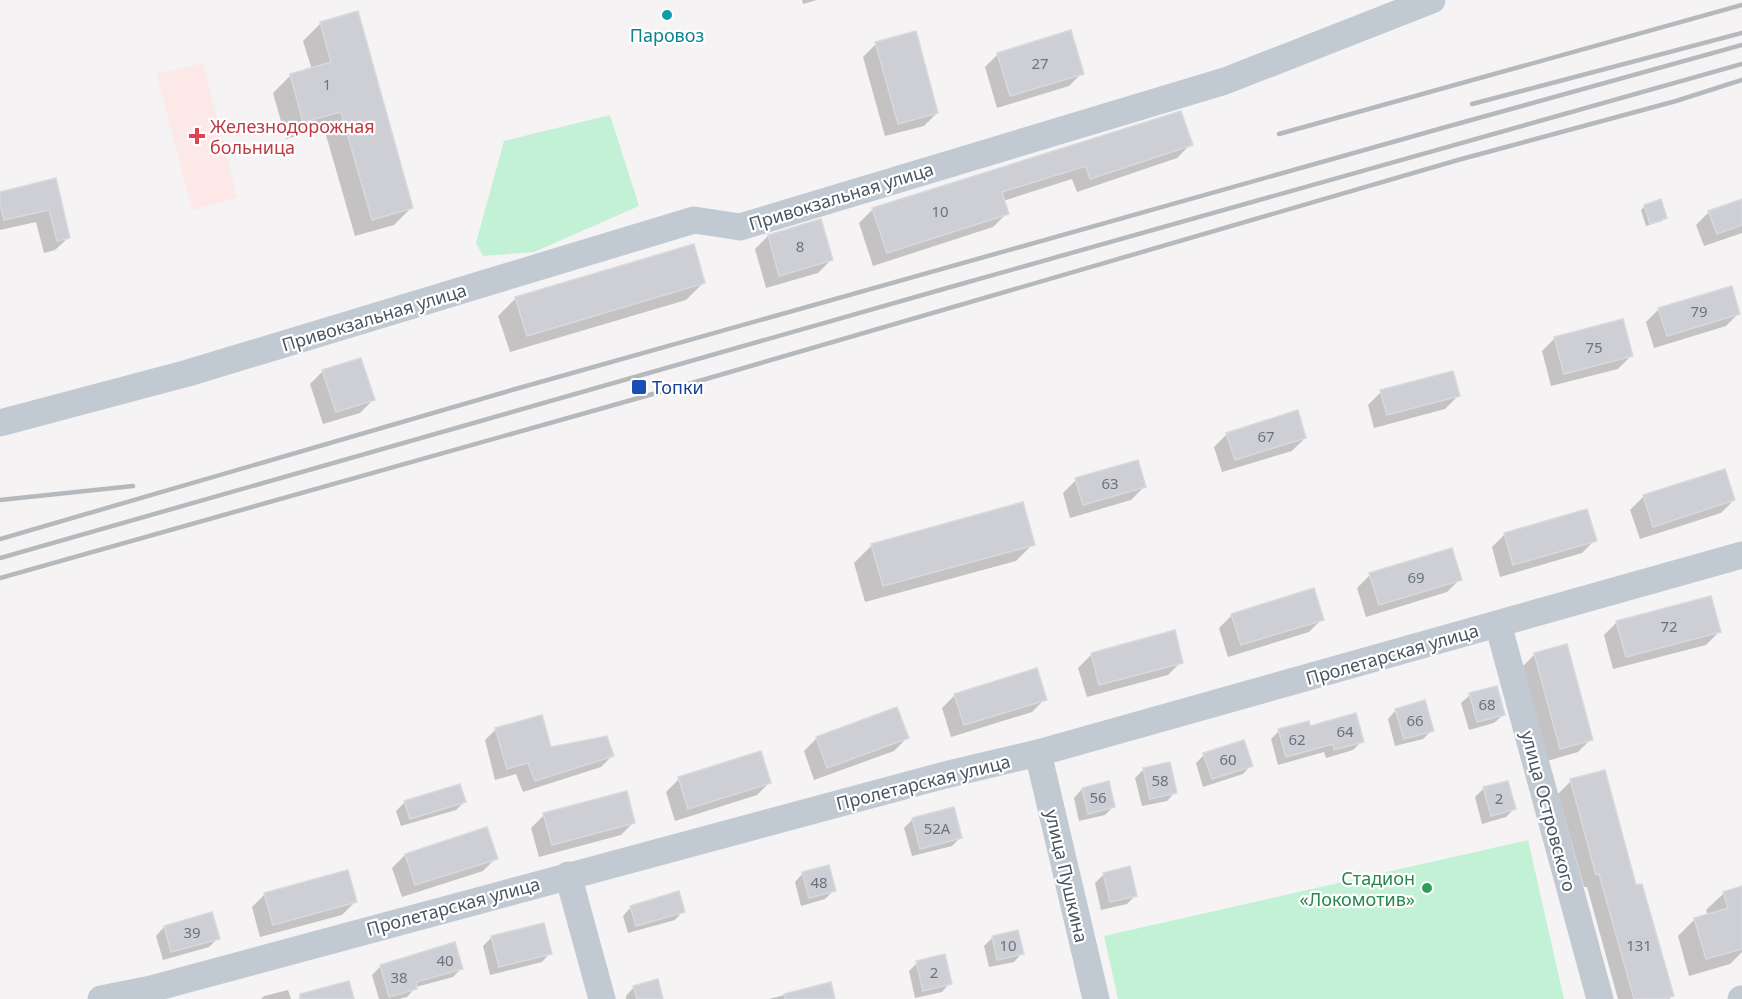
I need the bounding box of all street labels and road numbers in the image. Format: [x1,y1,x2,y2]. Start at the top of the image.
street label: Привокзальная улица [746,156,936,236]
street label: Привокзальная улица [279,277,469,357]
street label: Пролетарская улица [1303,618,1481,690]
street label: улица Островского [1516,728,1582,894]
street label: Пролетарская улица [833,749,1013,815]
street label: улица Пушкина [1040,807,1094,945]
street label: Пролетарская улица [364,871,542,941]

